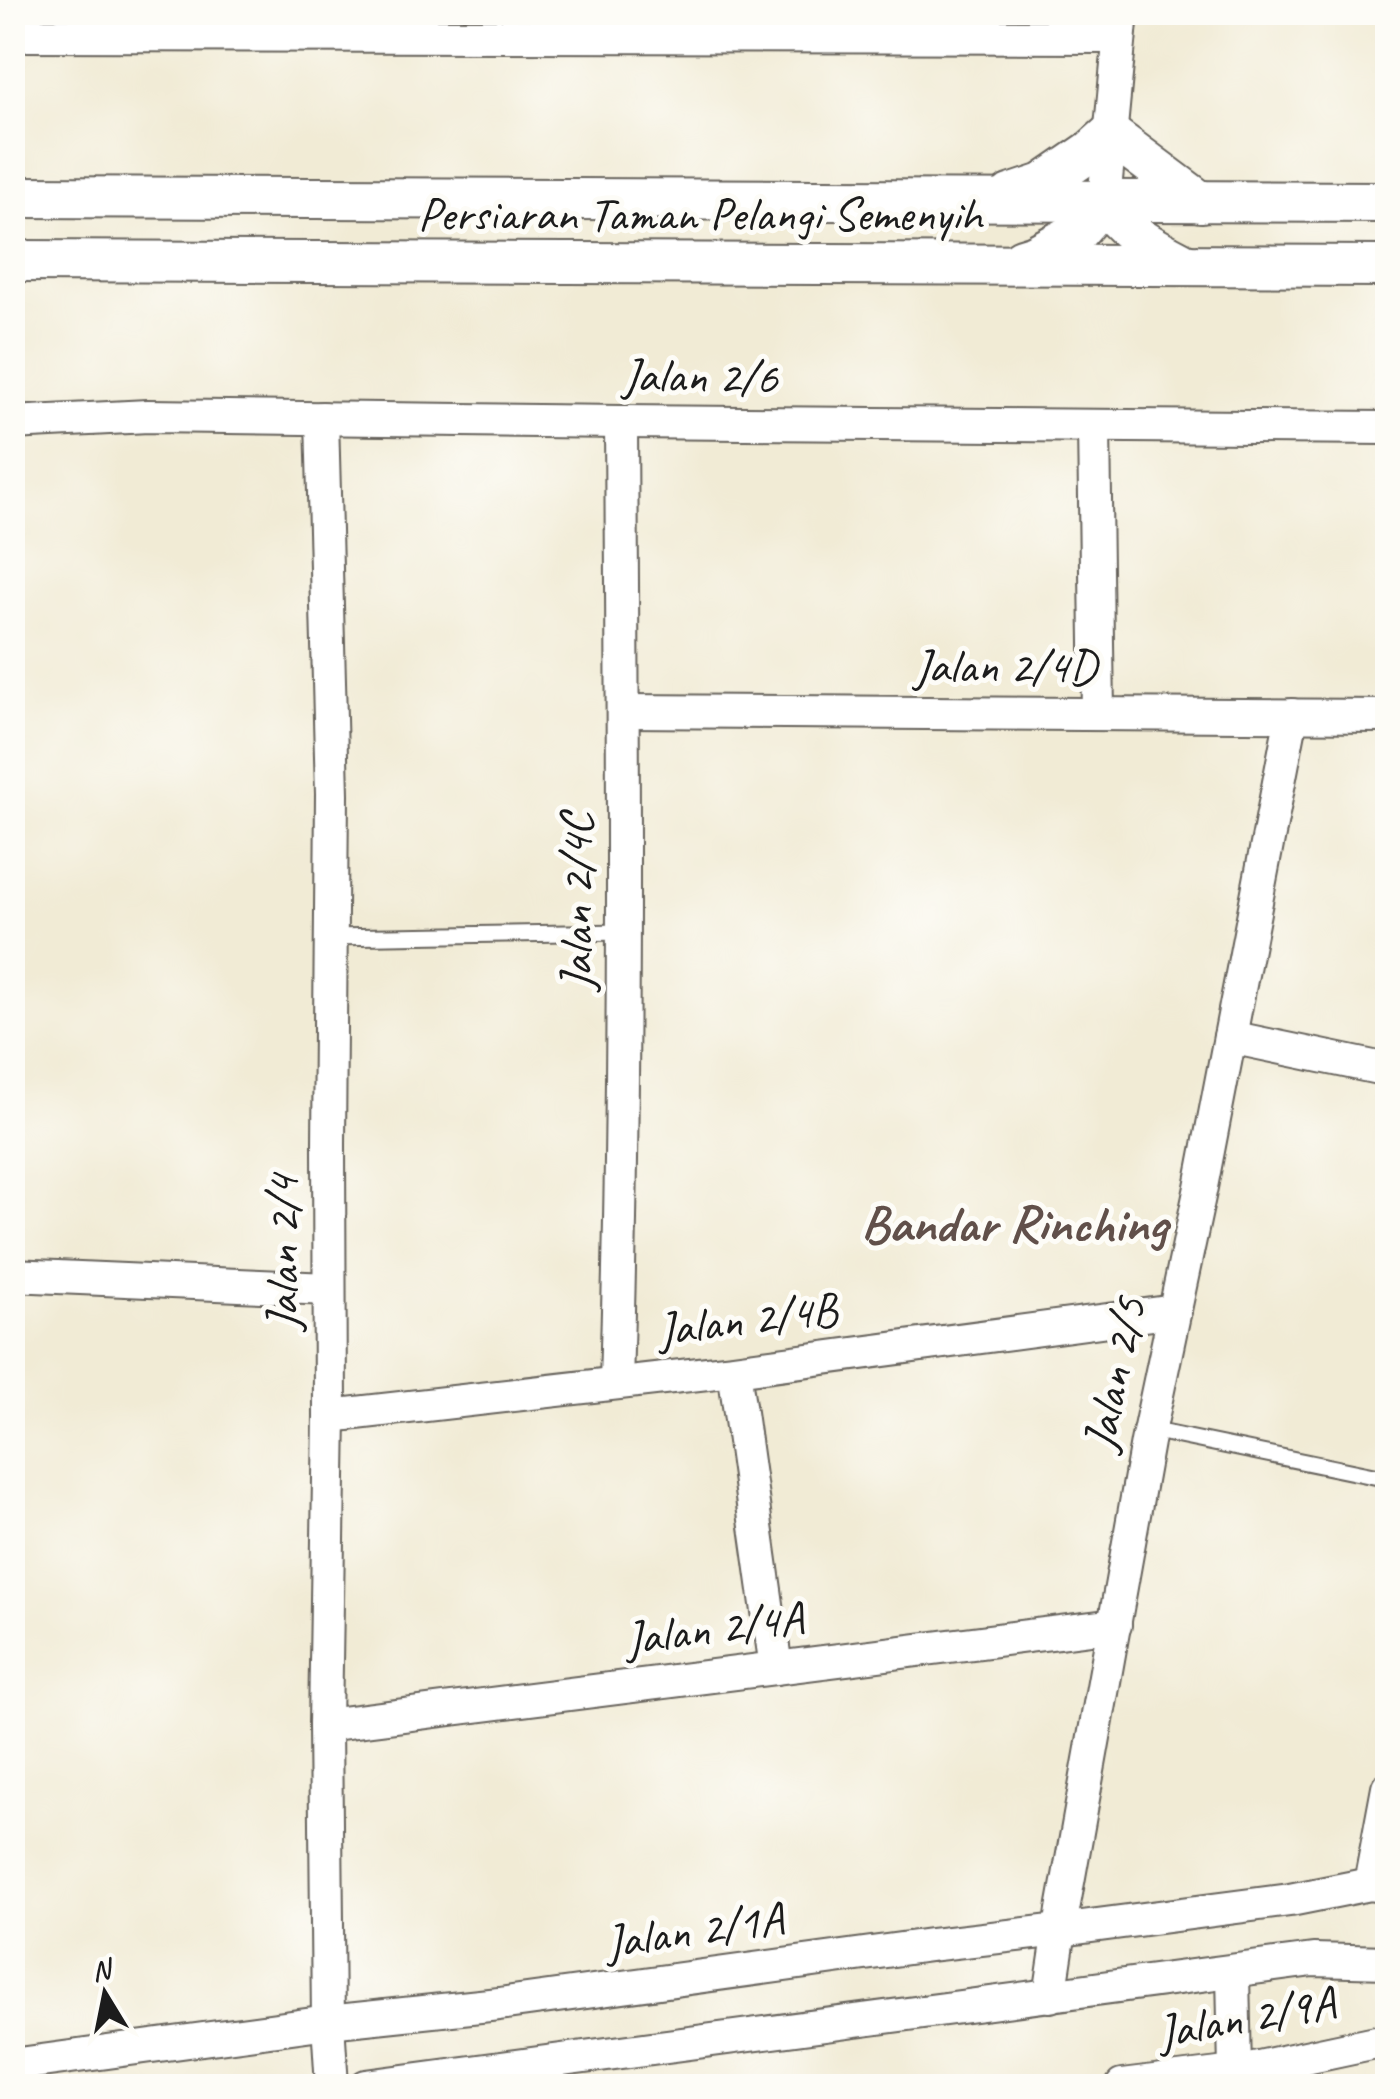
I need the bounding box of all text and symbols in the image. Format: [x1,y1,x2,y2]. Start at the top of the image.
street label: Persiaran Taman Pelangi Semenyih [418,184,985,244]
street label: Jalan 2/6 [620,345,779,407]
street label: Jalan 2/4D [912,636,1101,696]
street label: Jalan 2/4C [546,809,606,993]
street label: Jalan 2/4 [252,1171,312,1332]
district label: Bandar Rinching [861,1191,1172,1257]
street label: Jalan 2/4B [652,1278,843,1360]
street label: Jalan 2/5 [1068,1290,1160,1458]
street label: Jalan 2/4A [620,1587,808,1669]
street label: Jalan 2/1A [599,1888,789,1972]
north arrow [55,1944,155,2044]
text: N [89,1950,117,1989]
street label: Jalan 2/9A [1151,1972,1341,2062]

